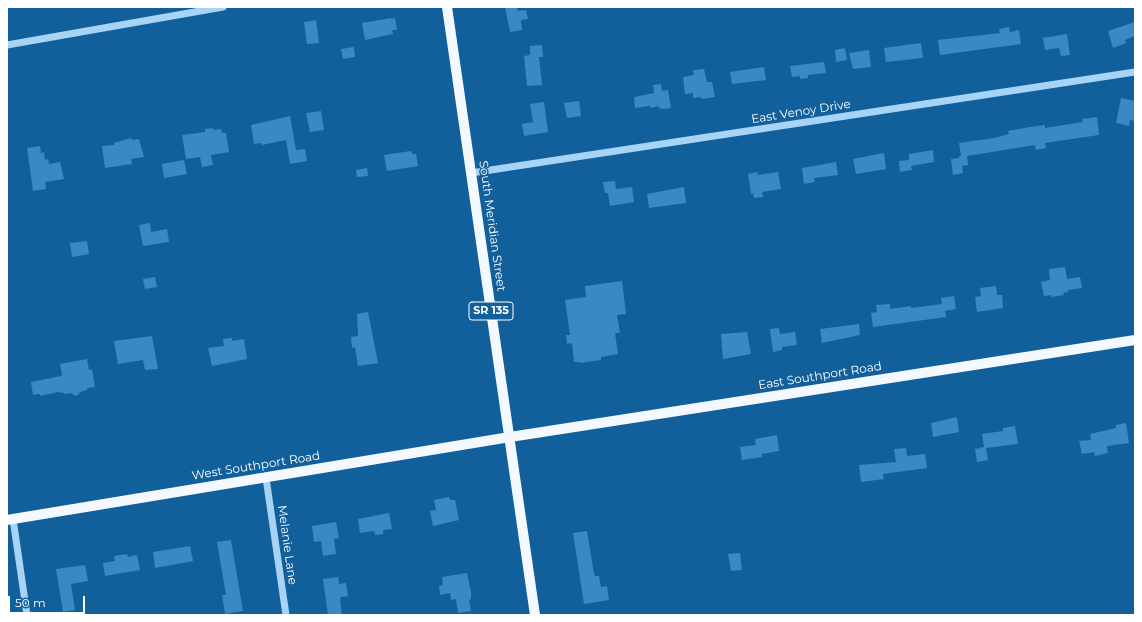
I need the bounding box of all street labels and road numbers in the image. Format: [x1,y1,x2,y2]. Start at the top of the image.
street label: East Venoy Drive [750,97,852,127]
street label: South Meridian Street [476,160,508,292]
road number: SR 135 [469,302,513,320]
street label: East Southport Road [757,359,883,393]
street label: West Southport Road [191,449,321,483]
street label: Melanie Lane [274,504,300,586]

